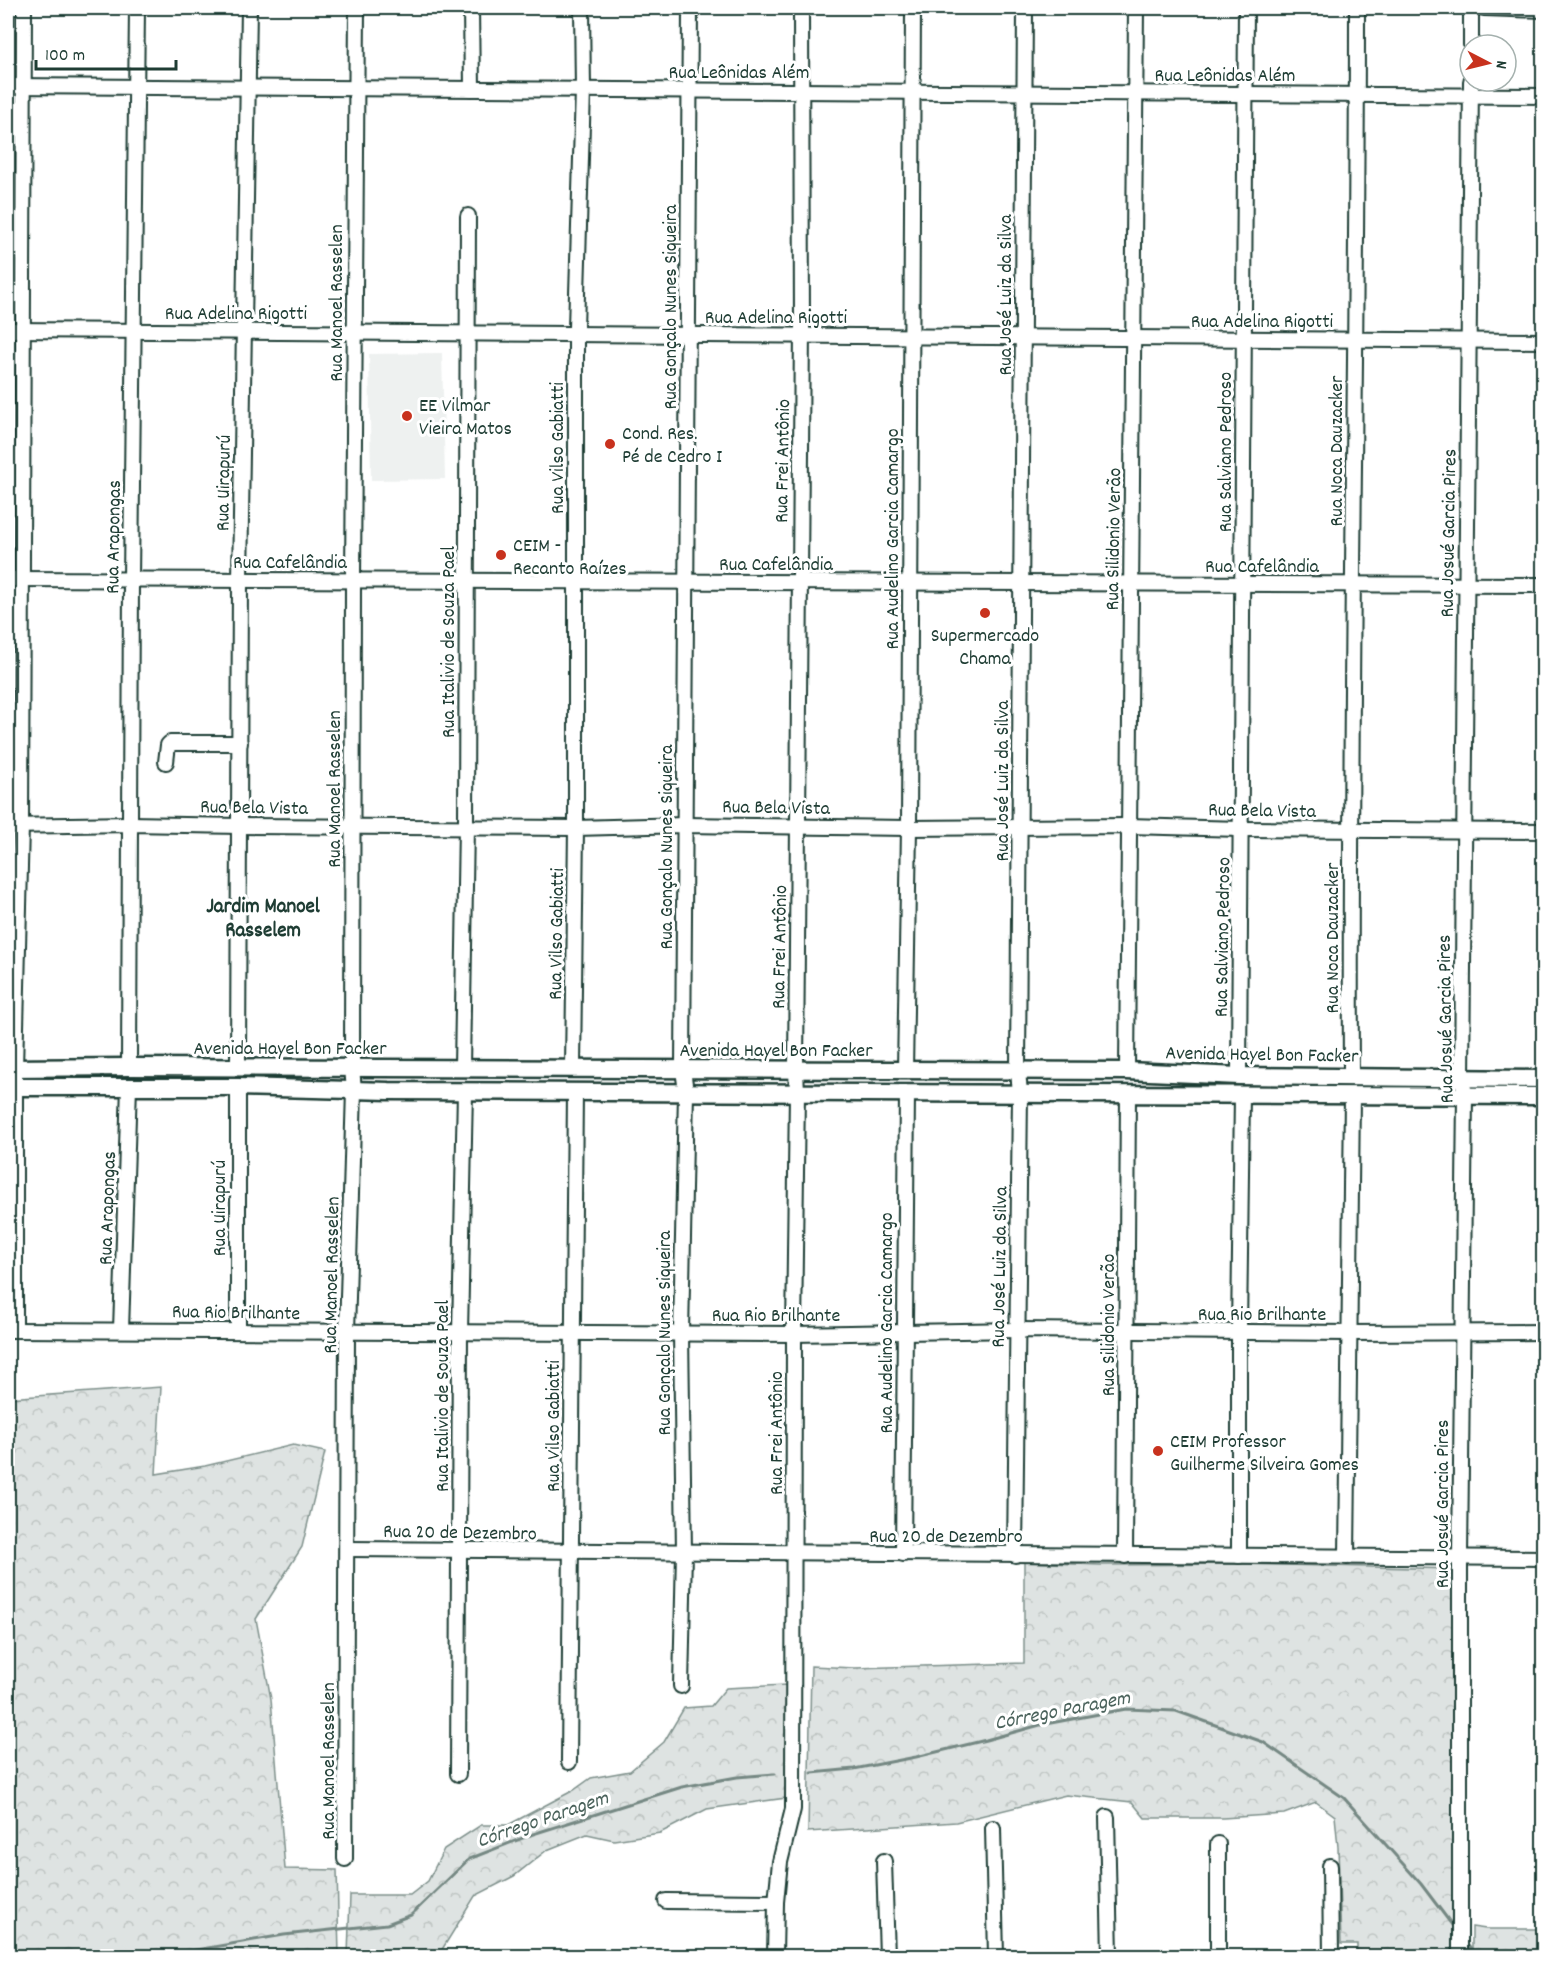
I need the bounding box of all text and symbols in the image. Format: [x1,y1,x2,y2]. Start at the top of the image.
scale bar [36,33,176,71]
north arrow [1458,33,1518,93]
text: 100 m [45,44,85,69]
text: N [1488,59,1512,70]
street label: Rua Leônidas Além [669,60,809,88]
street label: Rua Leônidas Além [1155,63,1295,91]
street label: Rua Gonçalo Nunes Siqueira [658,204,686,410]
street label: Rua José Luiz da Silva [993,214,1021,376]
street label: Rua Manoel Rasselen [324,224,352,382]
street label: Rua Adelina Rigotti [165,301,308,329]
street label: Rua Adelina Rigotti [705,305,848,333]
street label: Rua Adelina Rigotti [1191,309,1334,337]
street label: Rua Salviano Pedroso [1213,372,1241,532]
street label: Rua Noca Dauzacker [1324,375,1352,526]
street label: Rua Vilso Gabiatti [545,382,573,514]
place label: EE Vilmar Vieira Matos [419,393,512,444]
street label: Rua Frei Antônio [769,399,799,523]
marker: EE Vilmar Vieira Matos [400,409,414,423]
place label: Cond. Res. Pé de Cedro I [622,421,722,472]
street label: Rua Audelino Garcia Camargo [880,428,908,650]
street label: Rua Uirapurú [210,435,240,531]
marker: Cond. Res. Pé de Cedro I [603,437,617,451]
street label: Rua Josué Garcia Pires [1435,448,1465,618]
street label: Rua Silidonio Verão [1100,467,1130,611]
street label: Rua Arapongas [100,480,130,594]
place label: CEIM - Recanto Raízes [513,533,627,584]
street label: Rua Italivio de Souza Pael [436,546,464,738]
marker: CEIM - Recanto Raízes [494,548,508,562]
street label: Rua Cafelândia [233,550,348,578]
street label: Rua Cafelândia [719,552,834,580]
street label: Rua Cafelândia [1205,554,1320,582]
marker: Supermercado Chama [978,606,992,620]
place label: Supermercado Chama [931,623,1039,674]
street label: Rua José Luiz da Silva [990,700,1018,862]
street label: Rua Manoel Rasselen [322,710,350,868]
street label: Rua Gonçalo Nunes Siqueira [654,744,682,950]
street label: Rua Bela Vista [200,794,309,824]
street label: Rua Bela Vista [722,794,831,824]
street label: Rua Bela Vista [1208,797,1317,827]
street label: Rua Salviano Pedroso [1209,857,1239,1017]
street label: Rua Noca Dauzacker [1320,862,1348,1013]
street label: Rua Vilso Gabiatti [543,868,573,1000]
street label: Rua Frei Antônio [766,885,796,1009]
district label: Jardim Manoel Rasselem [206,893,321,947]
street label: Rua Josué Garcia Pires [1432,934,1462,1104]
street label: Avenida Hayel Bon Facker [193,1036,387,1064]
street label: Avenida Hayel Bon Facker [679,1038,873,1066]
street label: Avenida Hayel Bon Facker [1165,1040,1359,1072]
street label: Rua Arapongas [93,1151,125,1266]
street label: Rua Uirapurú [207,1160,235,1256]
street label: Rua José Luiz da Silva [986,1186,1016,1348]
street label: Rua Manoel Rasselen [318,1196,348,1354]
street label: Rua Audelino Garcia Camargo [874,1212,902,1434]
street label: Rua Gonçalo Nunes Siqueira [652,1230,680,1436]
street label: Rua Silidonio Verão [1096,1254,1124,1396]
street label: Rua Rio Brilhante [171,1299,301,1329]
street label: Rua Italivio de Souza Pael [430,1300,458,1492]
street label: Rua Rio Brilhante [1198,1302,1326,1330]
street label: Rua Rio Brilhante [712,1303,840,1331]
street label: Rua Vilso Gabiatti [541,1360,569,1492]
street label: Rua Frei Antônio [764,1371,792,1495]
street label: Rua Josué Garcia Pires [1430,1420,1458,1588]
place label: CEIM Professor Guilherme Silveira Gomes [1170,1429,1359,1480]
marker: CEIM Professor Guilherme Silveira Gomes [1151,1444,1165,1458]
street label: Rua 20 de Dezembro [383,1519,537,1549]
street label: Rua 20 de Dezembro [869,1524,1023,1552]
street label: Rua Manoel Rasselen [316,1682,344,1840]
water label: Córrego Paragem [992,1684,1134,1740]
water label: Córrego Paragem [473,1784,614,1857]

